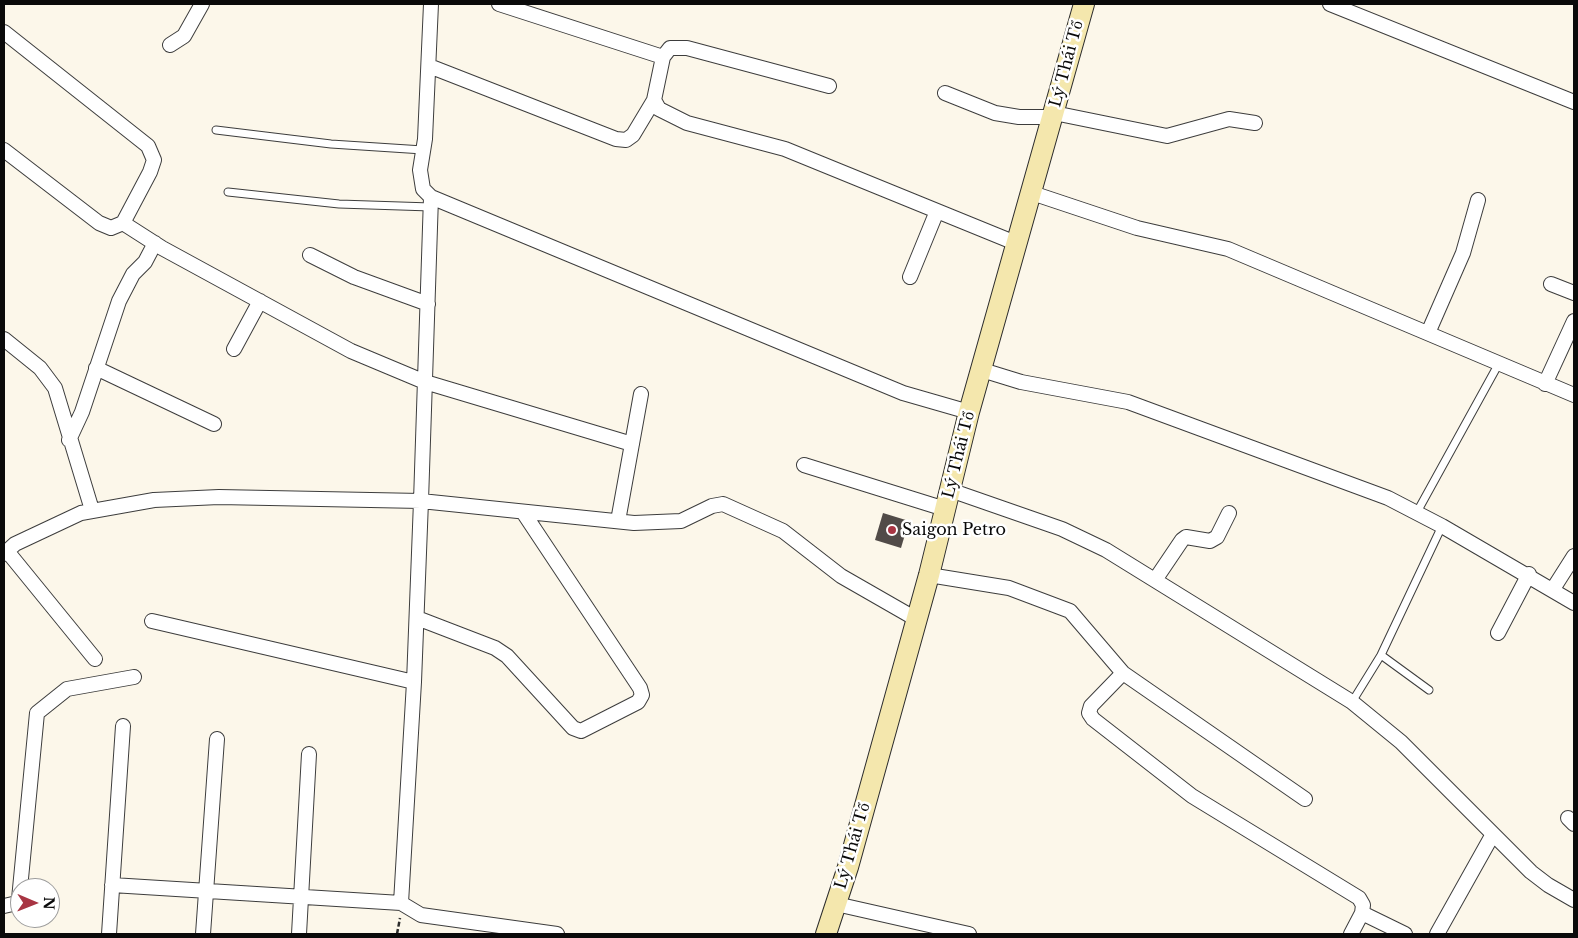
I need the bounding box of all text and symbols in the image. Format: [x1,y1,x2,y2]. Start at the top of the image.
street label: Lý Thái Tổ [1046,19,1088,109]
street label: Lý Thái Tổ [939,410,979,500]
place label: Saigon Petro [902,520,1006,540]
marker: Saigon Petro [886,524,898,536]
street label: Lý Thái Tổ [832,801,874,891]
north arrow [10,878,60,928]
text: N [40,896,58,910]

